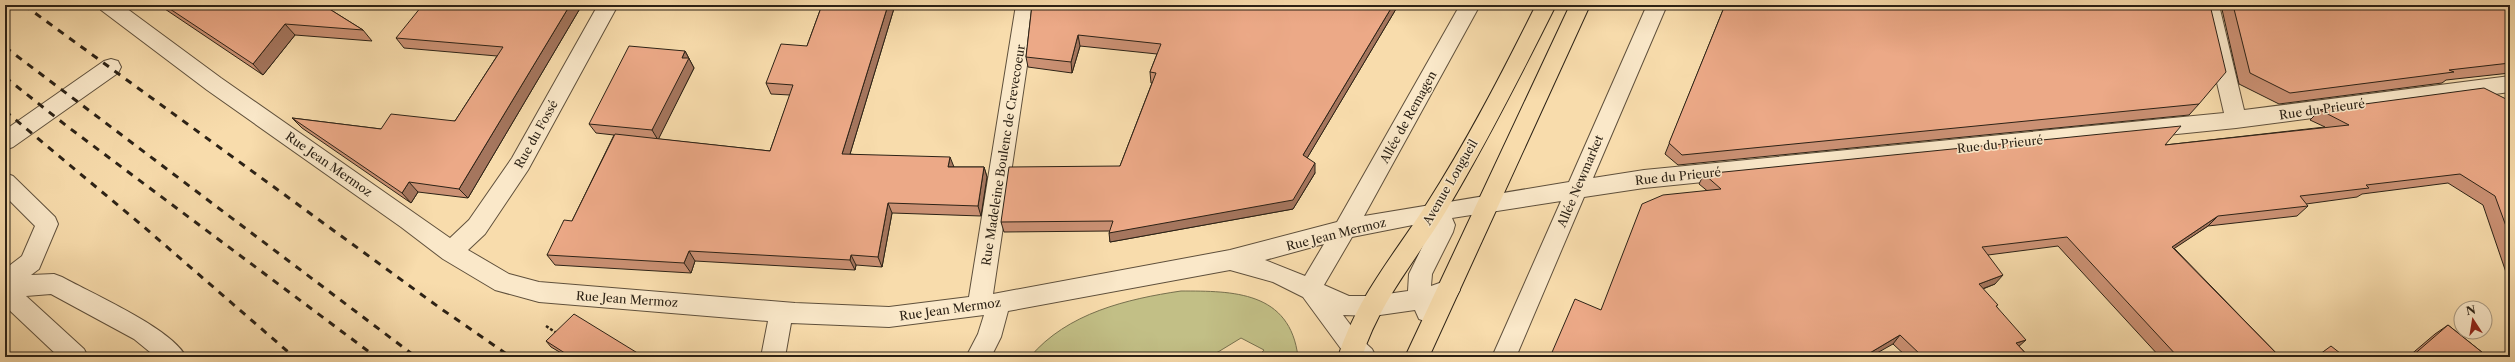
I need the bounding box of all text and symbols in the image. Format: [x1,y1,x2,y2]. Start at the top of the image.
street label: Rue Madeleine Boulenc de Crevecoeur [978,43,1028,267]
street label: Allée de Remagen [1376,68,1440,167]
street label: Rue du Prieuré [2278,96,2366,122]
street label: Rue du Fossé [511,97,561,171]
street label: Rue Jean Mermoz [283,129,375,199]
street label: Allée Newmarket [1553,132,1606,230]
street label: Rue du Prieuré [1956,132,2044,156]
street label: Avenue Longueil [1419,136,1481,228]
street label: Rue du Prieuré [1634,164,1722,188]
street label: Rue Jean Mermoz [1285,214,1387,254]
street label: Rue Jean Mermoz [575,288,679,310]
street label: Rue Jean Mermoz [898,294,1002,324]
north arrow [2453,300,2493,340]
text: N [2465,302,2477,318]

